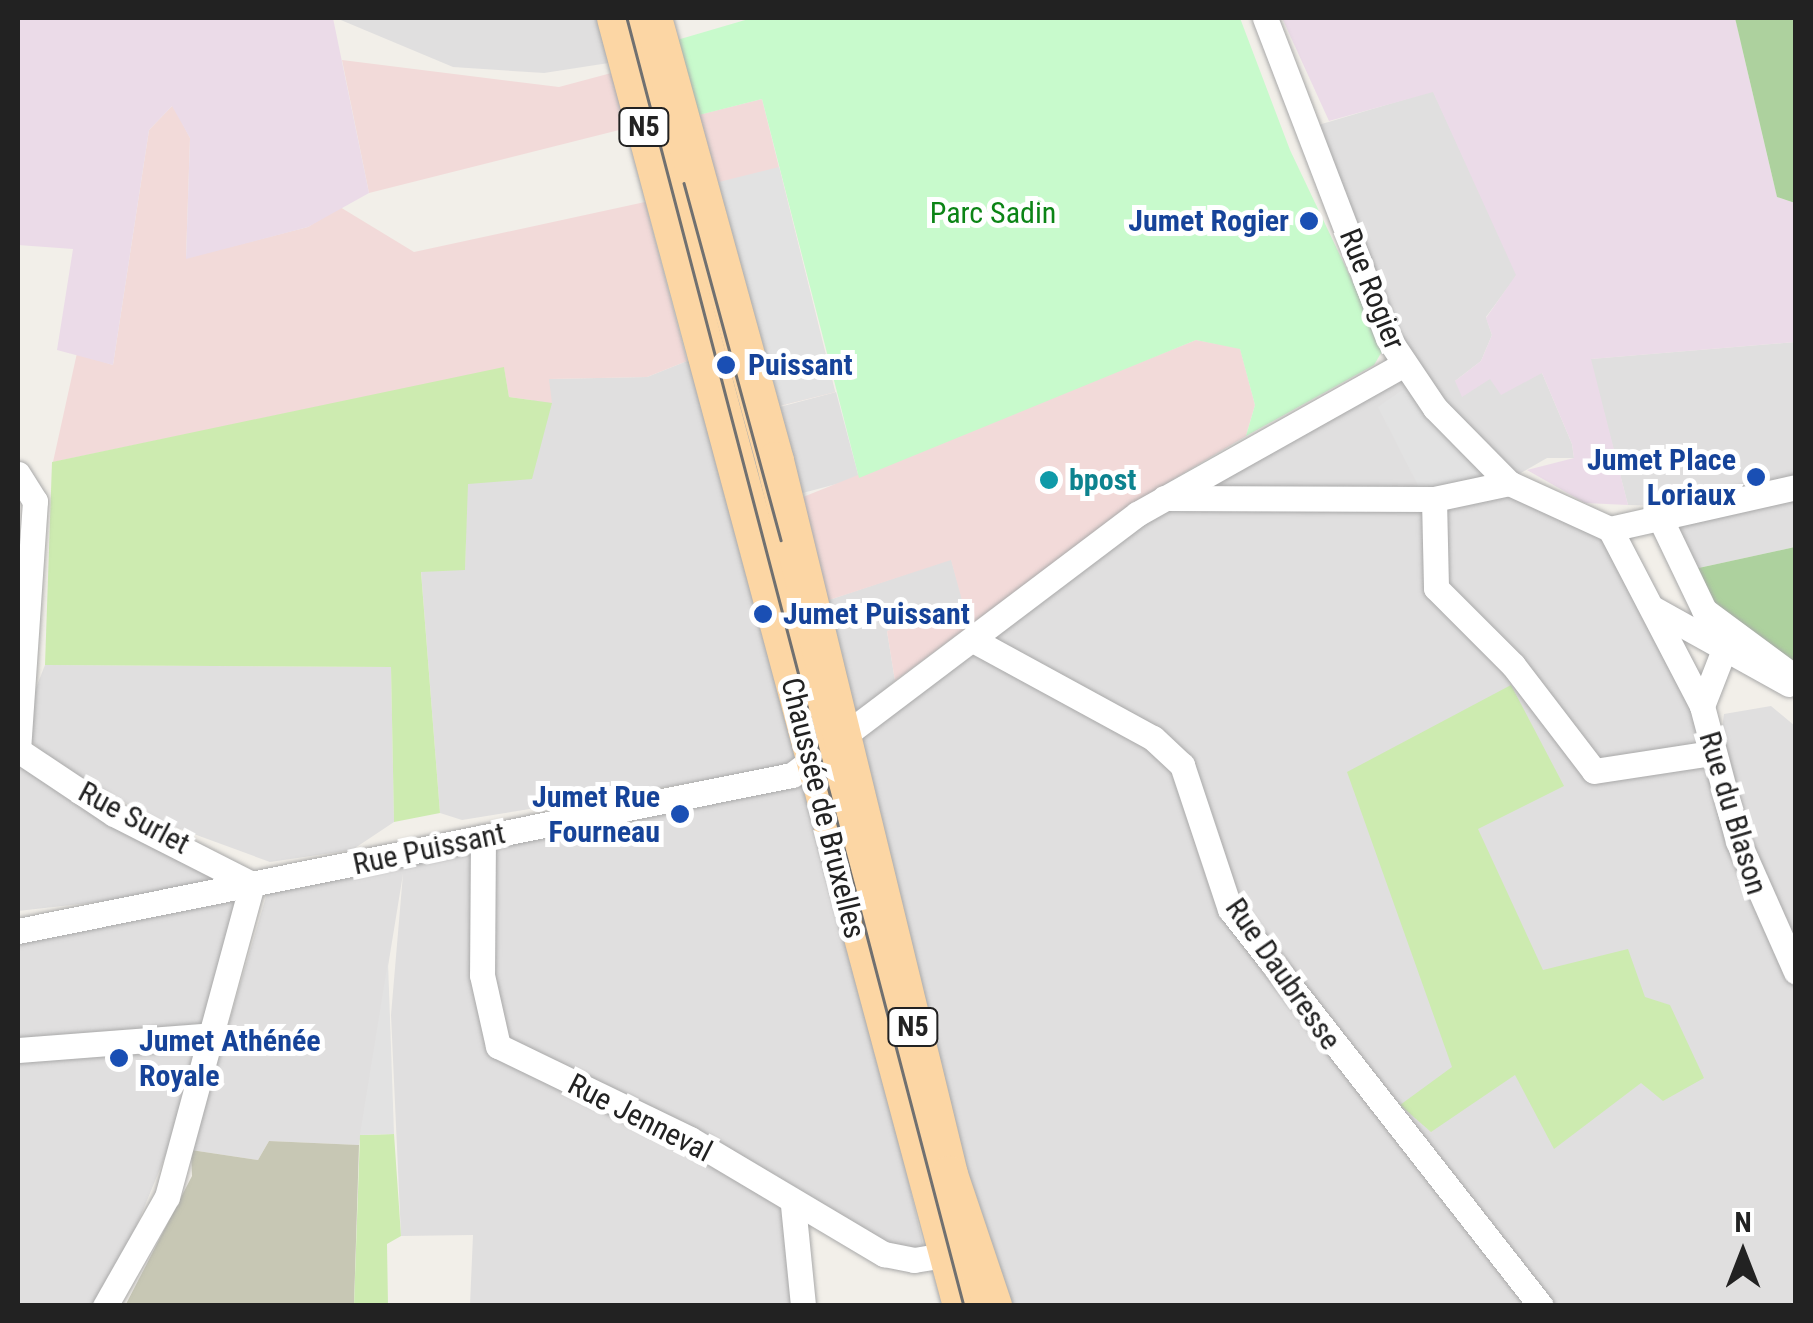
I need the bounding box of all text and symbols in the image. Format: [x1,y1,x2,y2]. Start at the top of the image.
road number: N5 [616,104,672,150]
park label: Parc Sadin [930,195,1056,231]
place label: Jumet Rogier [1128,203,1289,239]
marker: Jumet Rogier [1298,210,1320,232]
street label: Rue Rogier [1331,223,1413,355]
place label: Puissant [748,347,853,383]
marker: Puissant [713,352,739,378]
place label: Jumet Place Loriaux [1587,442,1736,512]
place label: bpost [1069,462,1136,498]
marker: Jumet Place Loriaux [1745,466,1767,488]
marker: bpost [1038,469,1060,491]
place label: Jumet Puissant [783,596,970,632]
marker: Jumet Puissant [752,603,774,625]
street label: Chaussée de Bruxelles [773,674,873,942]
street label: Rue du Blason [1691,727,1775,899]
street label: Rue Surlet [72,774,196,862]
place label: Jumet Rue Fourneau [532,779,660,850]
marker: Jumet Rue Fourneau [669,803,691,825]
street label: Rue Puissant [350,815,508,883]
street label: Rue Daubresse [1218,891,1348,1057]
road number: N5 [886,1004,940,1050]
place label: Jumet Athénée Royale [139,1023,321,1094]
marker: Jumet Athénée Royale [108,1047,130,1069]
street label: Rue Jenneval [562,1066,718,1170]
north arrow [1693,1203,1793,1303]
text: N [1734,1206,1752,1239]

